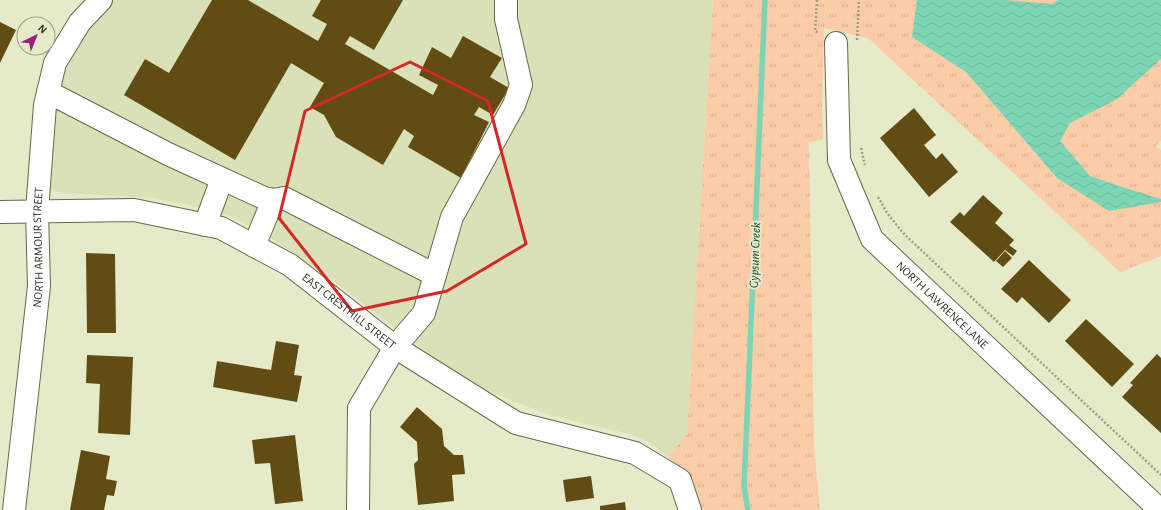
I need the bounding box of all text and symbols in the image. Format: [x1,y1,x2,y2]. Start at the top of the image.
north arrow [16,16,56,56]
text: N [36,22,49,36]
street label: NORTH ARMOUR STREET [31,187,45,308]
water label: Gypsum Creek [748,222,763,288]
street label: NORTH LAWRENCE LANE [894,259,990,351]
street label: EAST CRESTHILL STREET [300,271,398,351]

